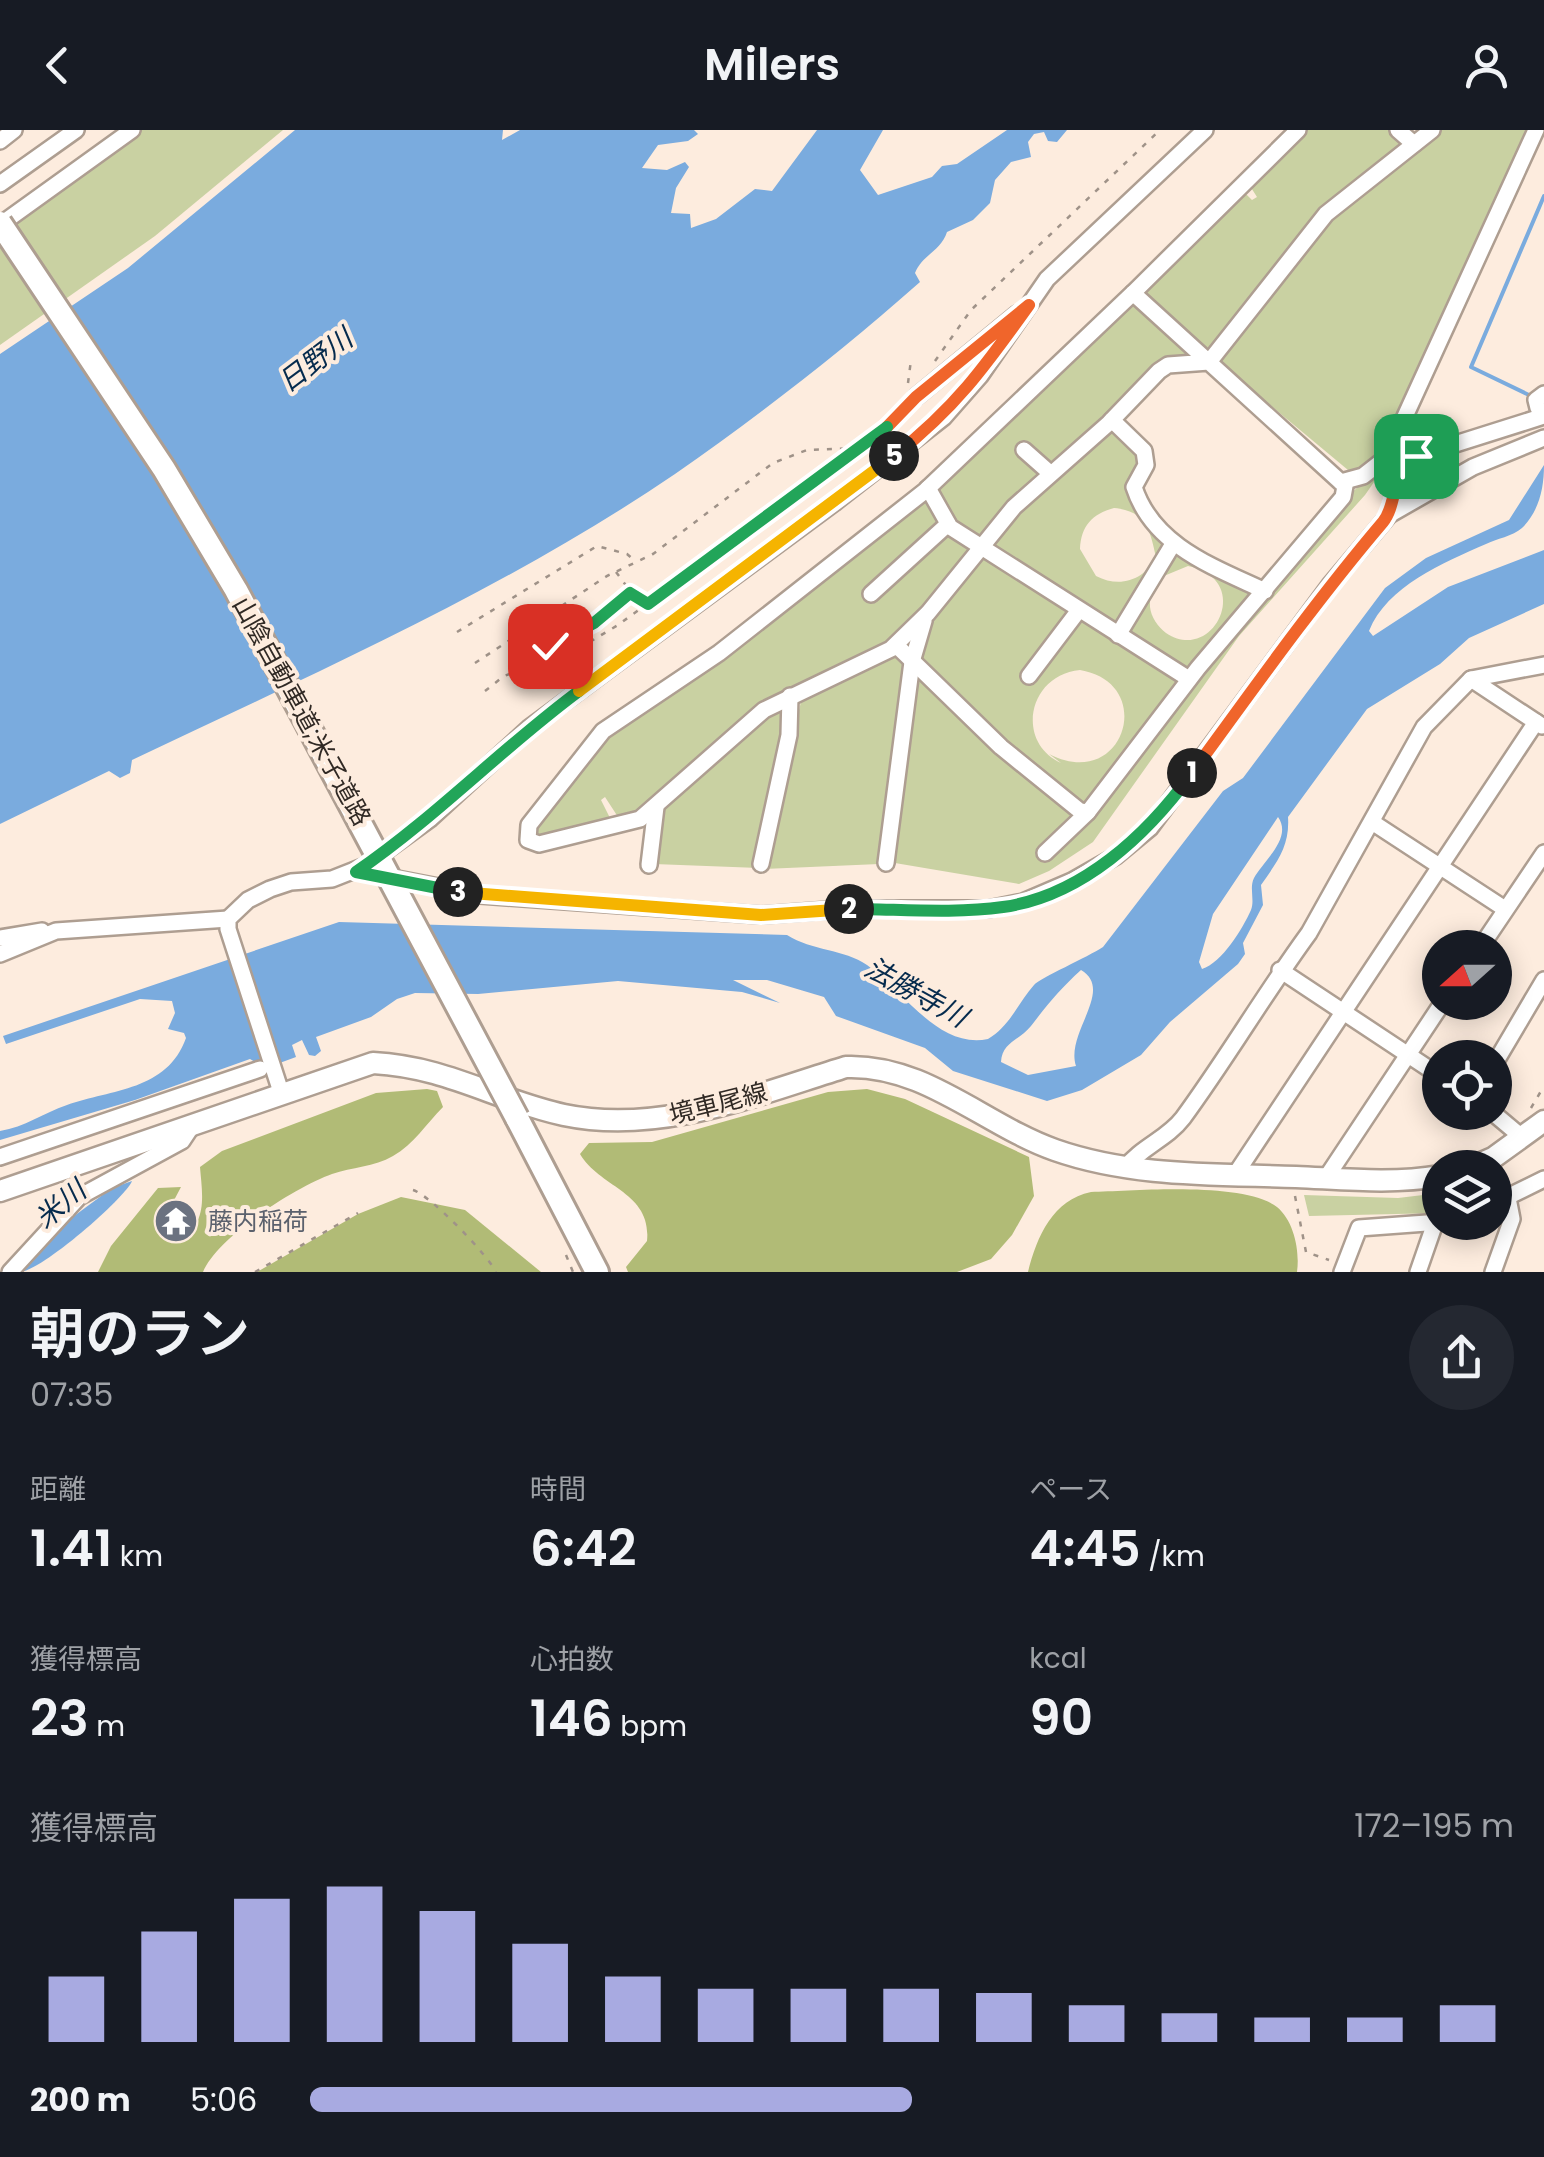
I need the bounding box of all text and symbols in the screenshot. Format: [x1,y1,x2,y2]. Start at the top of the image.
text: Milers [704,33,840,96]
icon: back [30,38,85,93]
icon: person [1459,38,1514,93]
water label: 日野川 [270,318,363,401]
pin [1374,414,1459,499]
icon: arrive [1389,429,1444,484]
pin: 5 [869,431,919,481]
text: 5 [885,436,903,475]
street label: 山陰自動車道;米子道路 [224,591,379,832]
pin [508,604,593,689]
icon: check [523,619,578,674]
pin: 1 [1167,748,1217,798]
text: 1 [1187,753,1197,792]
pin: 3 [433,867,483,917]
text: 3 [450,872,466,911]
pin: 2 [824,884,874,934]
text: 2 [841,889,857,928]
north arrow [1422,930,1512,1020]
map controls [1422,930,1512,1240]
water label: 法勝寺川 [857,948,977,1038]
button: locate [1422,1040,1512,1130]
street label: 境車尾線 [665,1074,771,1133]
button: layers [1422,1150,1512,1240]
water label: 米川 [26,1170,97,1237]
temple icon: 藤内稲荷 [153,1198,199,1244]
place label: 藤内稲荷 [208,1204,308,1239]
text: 朝のラン [30,1295,250,1372]
button: share [1409,1305,1514,1410]
text: 07:35 [30,1372,113,1417]
text: 距離 [30,1470,86,1509]
text: 時間 [530,1470,586,1509]
text: ペース [1029,1470,1112,1509]
text: 1.41 [30,1513,112,1584]
text: 6:42 [530,1513,637,1584]
text: 4:45 [1029,1513,1141,1584]
text: km [112,1537,163,1576]
text: /km [1141,1537,1205,1576]
text: kcal [1029,1639,1087,1678]
text: 獲得標高 [30,1640,142,1679]
text: 心拍数 [530,1640,614,1679]
text: 90 [1029,1682,1093,1753]
text: 23 [30,1683,89,1754]
text: 146 [530,1683,613,1754]
text: m [89,1707,125,1746]
text: bpm [613,1707,687,1746]
text: 172–195 m [1354,1803,1514,1848]
text: 獲得標高 [30,1805,158,1850]
text: 200 m [30,2077,131,2122]
text: 5:06 [190,2077,257,2122]

